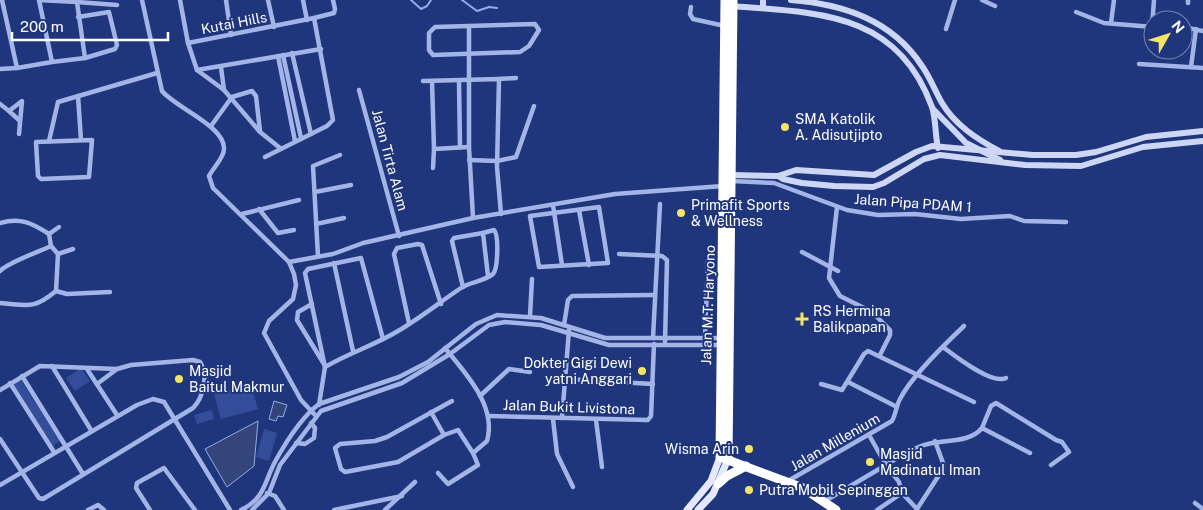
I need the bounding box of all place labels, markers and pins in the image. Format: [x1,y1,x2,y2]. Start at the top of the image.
place label: SMA Katolik A. Adisutjipto [795,111,882,143]
marker: SMA Katolik A. Adisutjipto [779,121,791,133]
place label: Primafit Sports & Wellness [691,197,790,229]
marker: Primafit Sports & Wellness [675,207,687,219]
place label: RS Hermina Balikpapan [813,303,890,335]
marker: RS Hermina Balikpapan [795,312,809,326]
place label: Dokter Gigi Dewi yatni Anggari [523,355,632,387]
place label: Masjid Baitul Makmur [189,363,285,395]
marker: Dokter Gigi Dewi yatni Anggari [636,365,648,377]
marker: Masjid Baitul Makmur [173,373,185,385]
place label: Wisma Arin [665,441,739,457]
marker: Wisma Arin [743,443,755,455]
place label: Masjid Madinatul Iman [880,446,981,478]
marker: Masjid Madinatul Iman [864,456,876,468]
place label: Putra Mobil Sepinggan [759,482,908,498]
marker: Putra Mobil Sepinggan [743,484,755,496]

